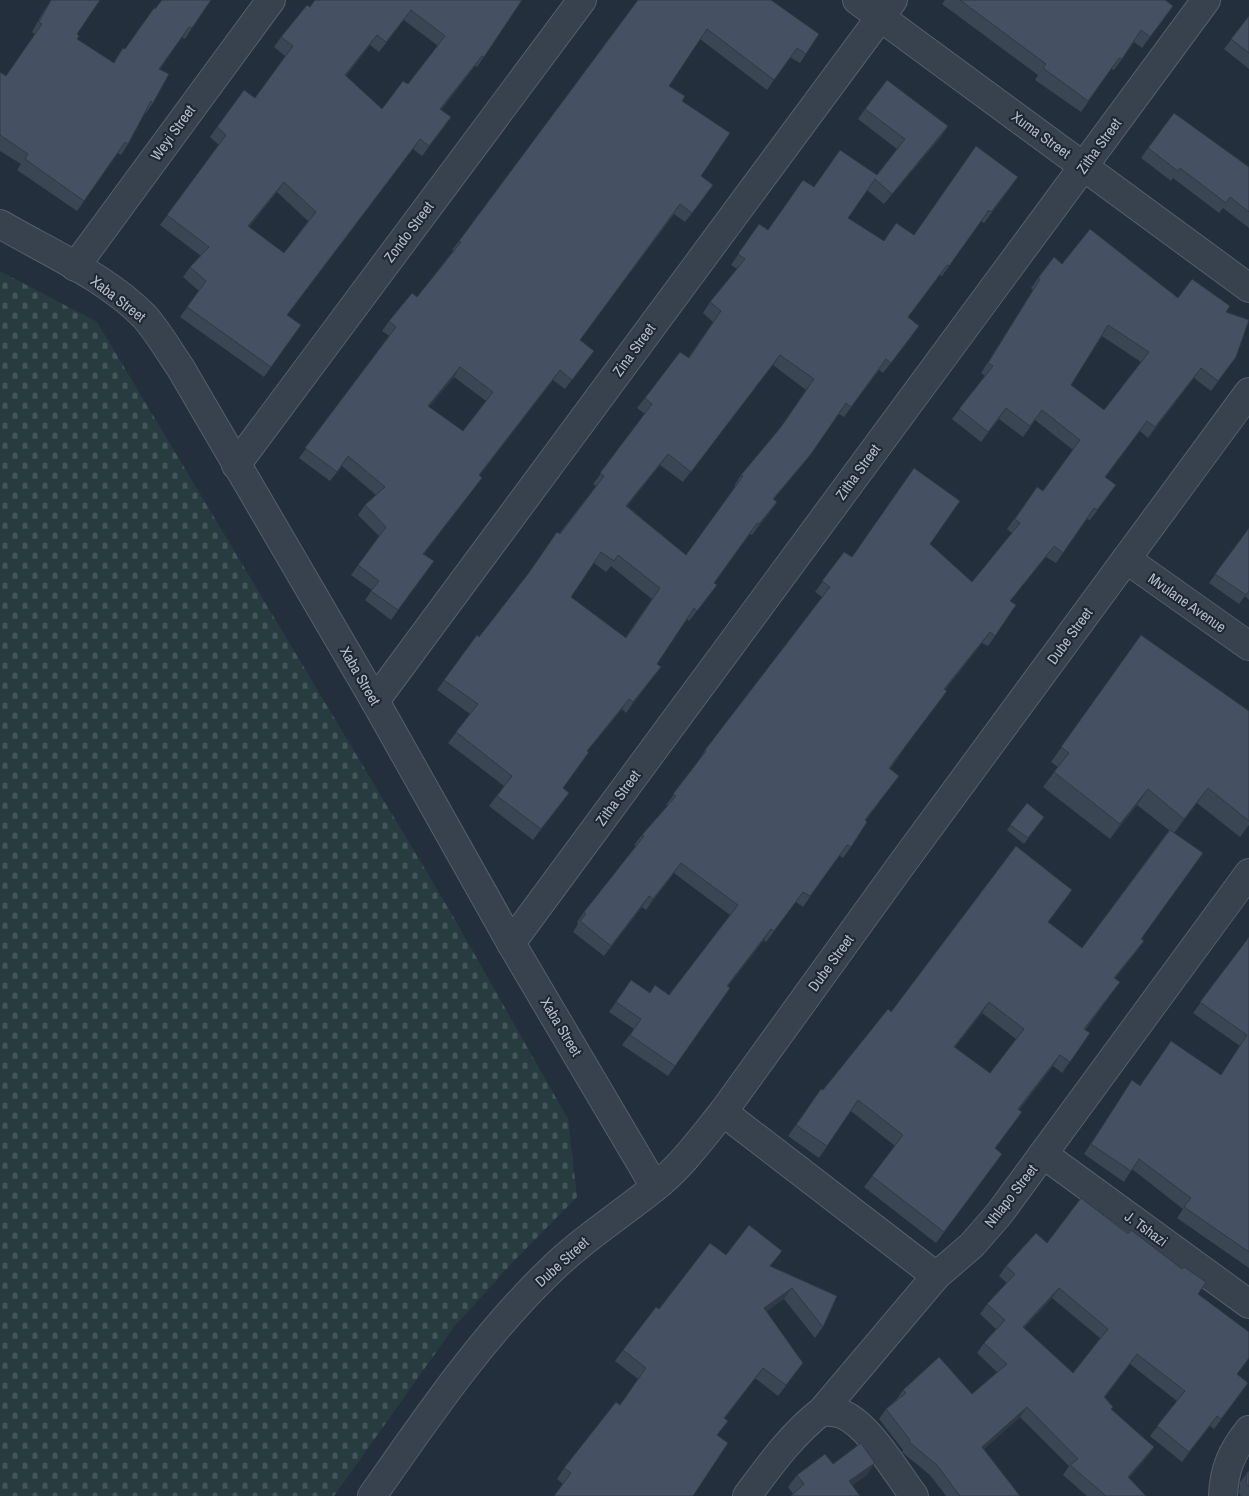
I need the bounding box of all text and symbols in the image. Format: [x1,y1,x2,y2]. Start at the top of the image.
street label: Weyi Street [145,100,200,165]
street label: Xuma Street [1007,106,1076,164]
street label: Zitha Street [1071,113,1126,178]
street label: Zondo Street [379,197,439,266]
street label: Xaba Street [86,270,151,327]
street label: Zina Street [607,318,660,380]
street label: Zitha Street [830,439,885,504]
street label: Mvulane Avenue [1144,568,1231,637]
street label: Dube Street [1042,603,1098,668]
street label: Xaba Street [335,642,386,710]
street label: Zitha Street [590,765,645,830]
street label: Dube Street [803,930,859,995]
street label: Xaba Street [536,994,587,1060]
street label: Nhlapo Street [979,1159,1042,1232]
street label: J. Tshazi [1120,1206,1172,1251]
street label: Dube Street [530,1231,594,1291]

